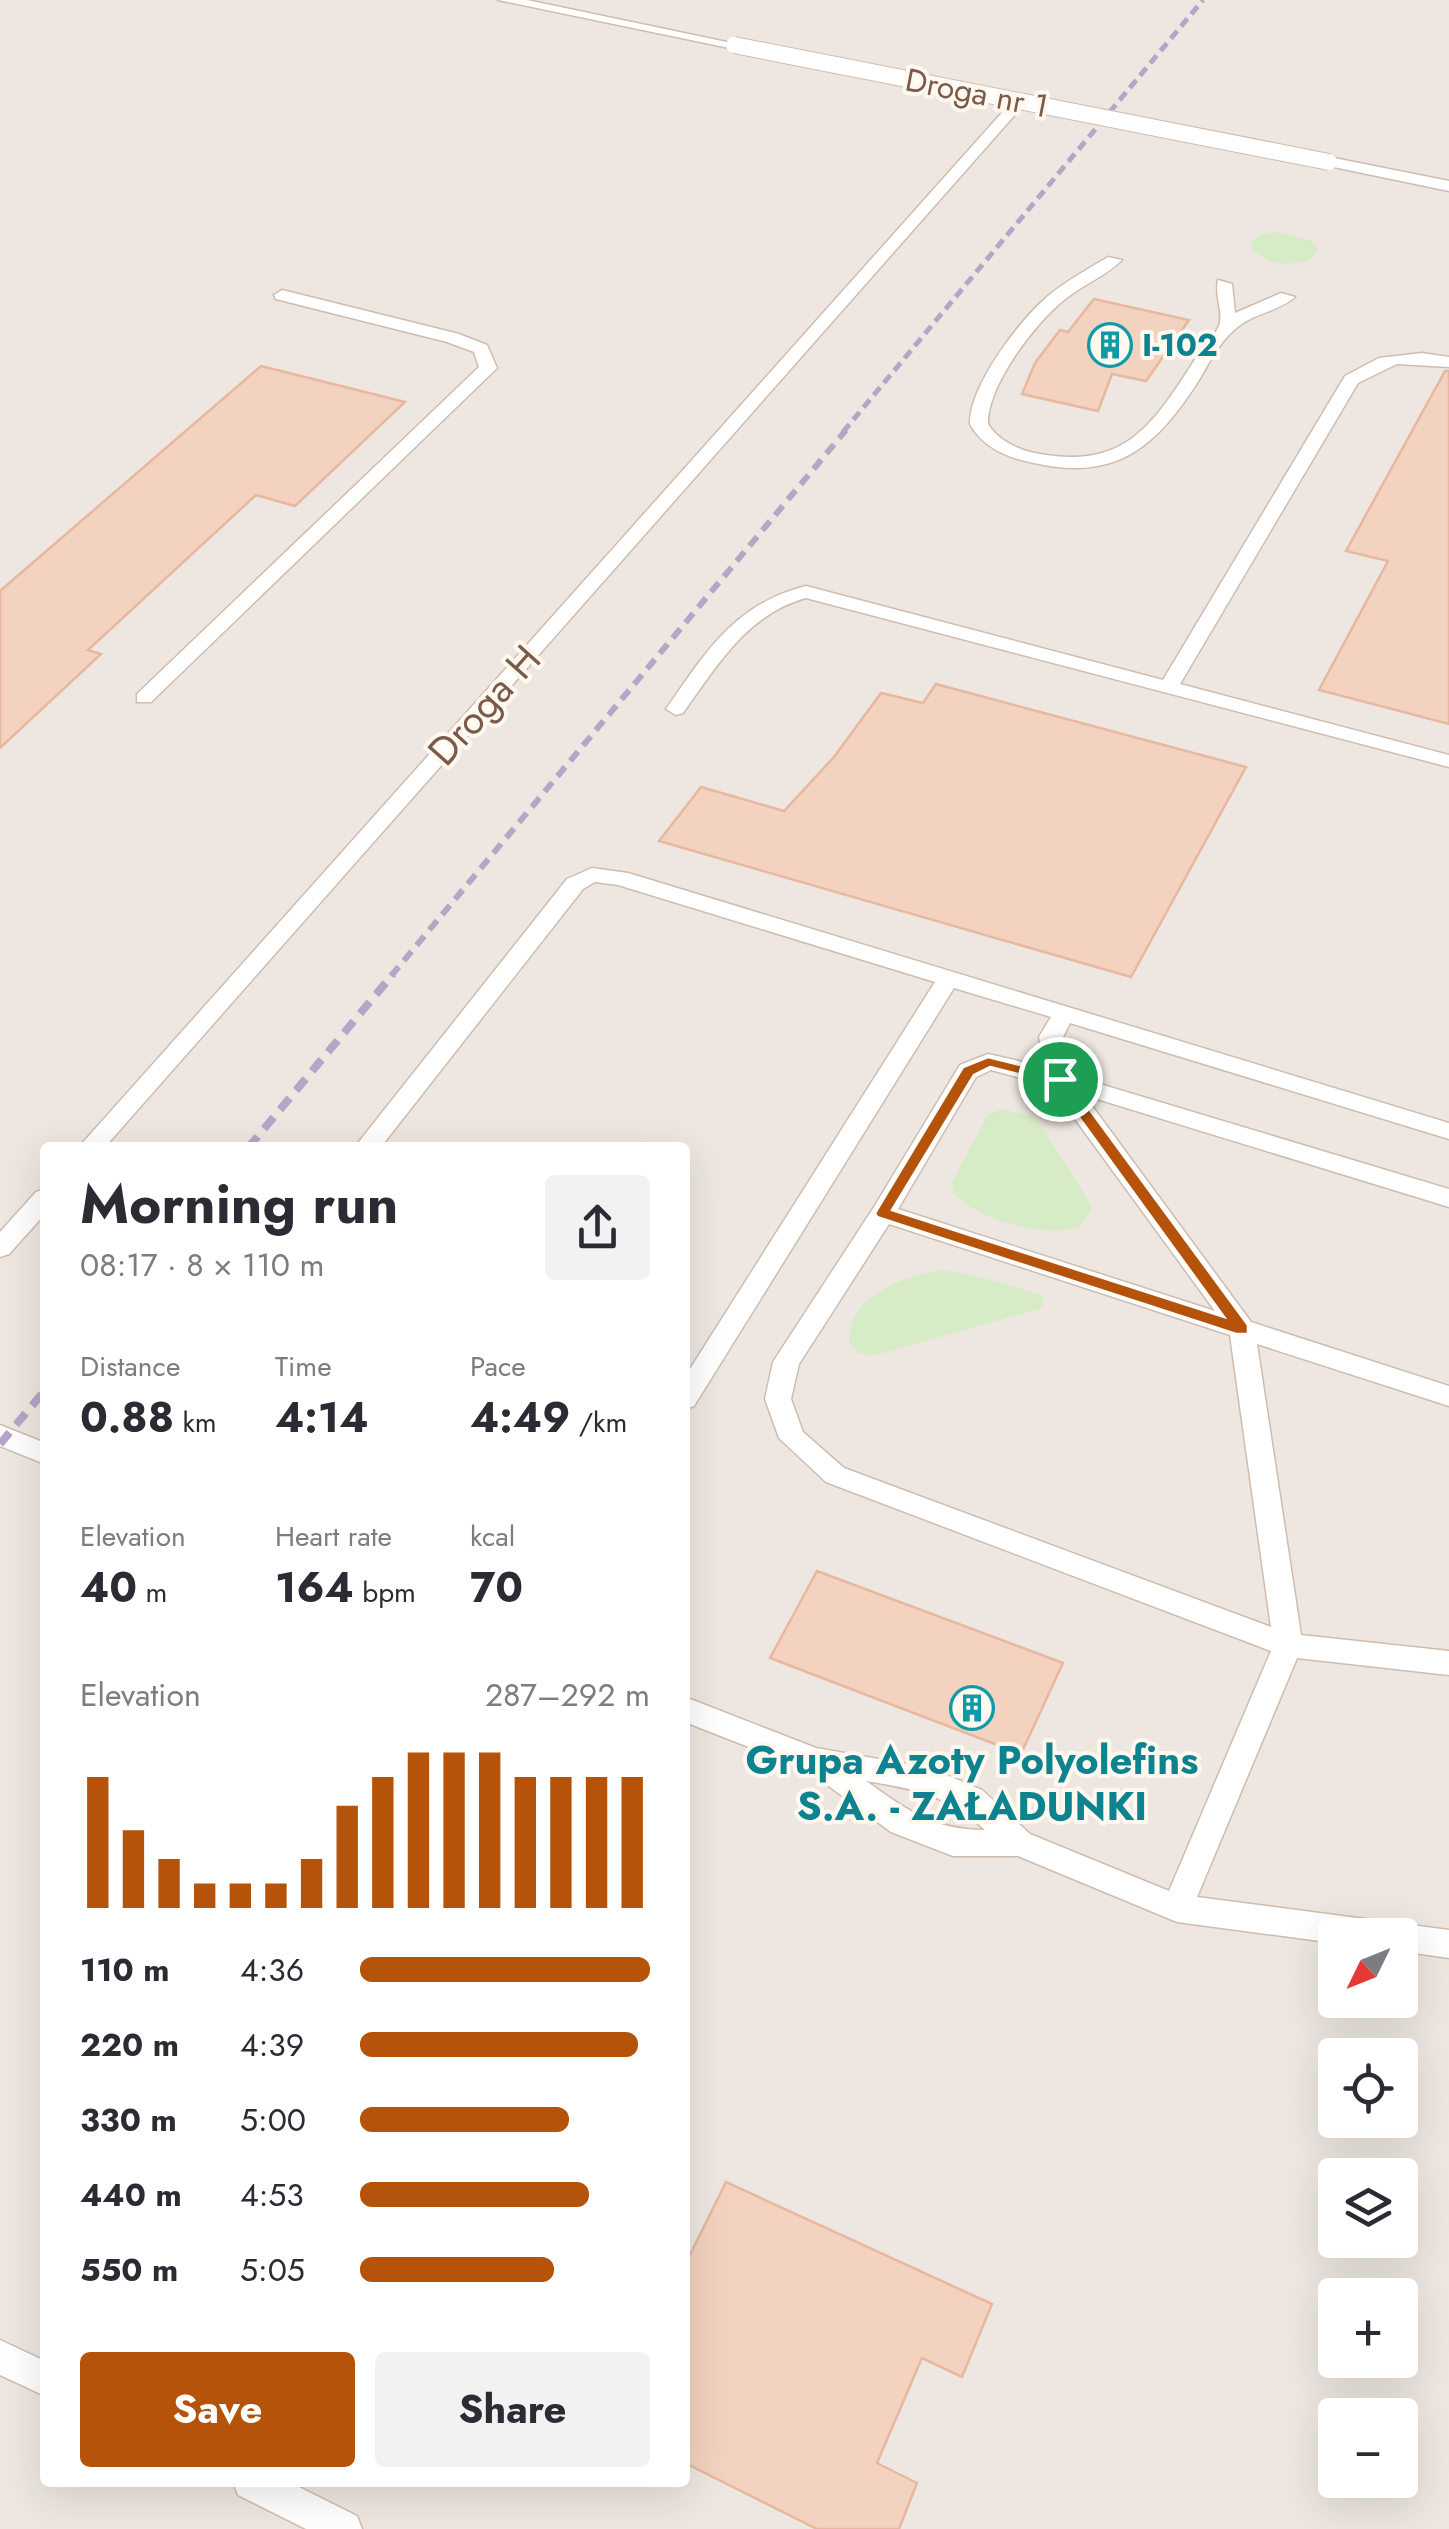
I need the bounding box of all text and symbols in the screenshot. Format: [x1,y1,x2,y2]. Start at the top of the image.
street label: Droga nr 1 [902,57,1052,129]
building icon: I-102 [1087,322,1133,368]
place label: I-102 [1142,322,1218,368]
street label: Droga H [414,632,554,778]
pin [1018,1037,1103,1122]
icon: arrive [1033,1052,1088,1107]
text: Morning run [80,1164,398,1244]
button: share [545,1175,650,1280]
text: 08:17 · 8 × 110 m [80,1242,325,1288]
text: Distance [80,1346,180,1387]
text: Time [275,1346,332,1387]
text: Pace [470,1346,526,1387]
text: 0.88 [80,1387,174,1448]
text: 4:14 [275,1387,369,1448]
text: 4:49 [470,1387,570,1448]
text: km [174,1402,217,1443]
text: /km [570,1402,627,1443]
text: Elevation [80,1516,186,1557]
text: Heart rate [275,1516,392,1557]
text: kcal [470,1516,515,1557]
text: 40 [80,1557,137,1618]
text: 164 [275,1557,354,1618]
text: 70 [470,1557,523,1618]
text: m [137,1572,167,1613]
text: bpm [354,1572,416,1613]
text: Elevation [80,1672,201,1718]
text: 287–292 m [485,1672,650,1718]
building icon: Grupa Azoty Polyolefins S.A. - ZAŁADUNKI [949,1685,995,1731]
place label: Grupa Azoty Polyolefins S.A. - ZAŁADUNKI [746,1731,1198,1835]
north arrow [1318,1918,1418,2018]
map controls [1318,1918,1418,2498]
text: 110 m [80,1947,170,1993]
text: 4:36 [240,1947,304,1993]
text: 220 m [80,2022,179,2068]
text: 4:39 [240,2022,304,2068]
button: locate [1318,2038,1418,2138]
text: 330 m [80,2097,177,2143]
text: 5:00 [240,2097,306,2143]
button: layers [1318,2158,1418,2258]
text: 440 m [80,2172,182,2218]
text: 4:53 [240,2172,304,2218]
text: 550 m [80,2247,178,2293]
text: 5:05 [240,2247,305,2293]
button: + [1318,2278,1418,2378]
button: Save [80,2352,355,2467]
button: Share [375,2352,650,2467]
button: − [1318,2398,1418,2498]

